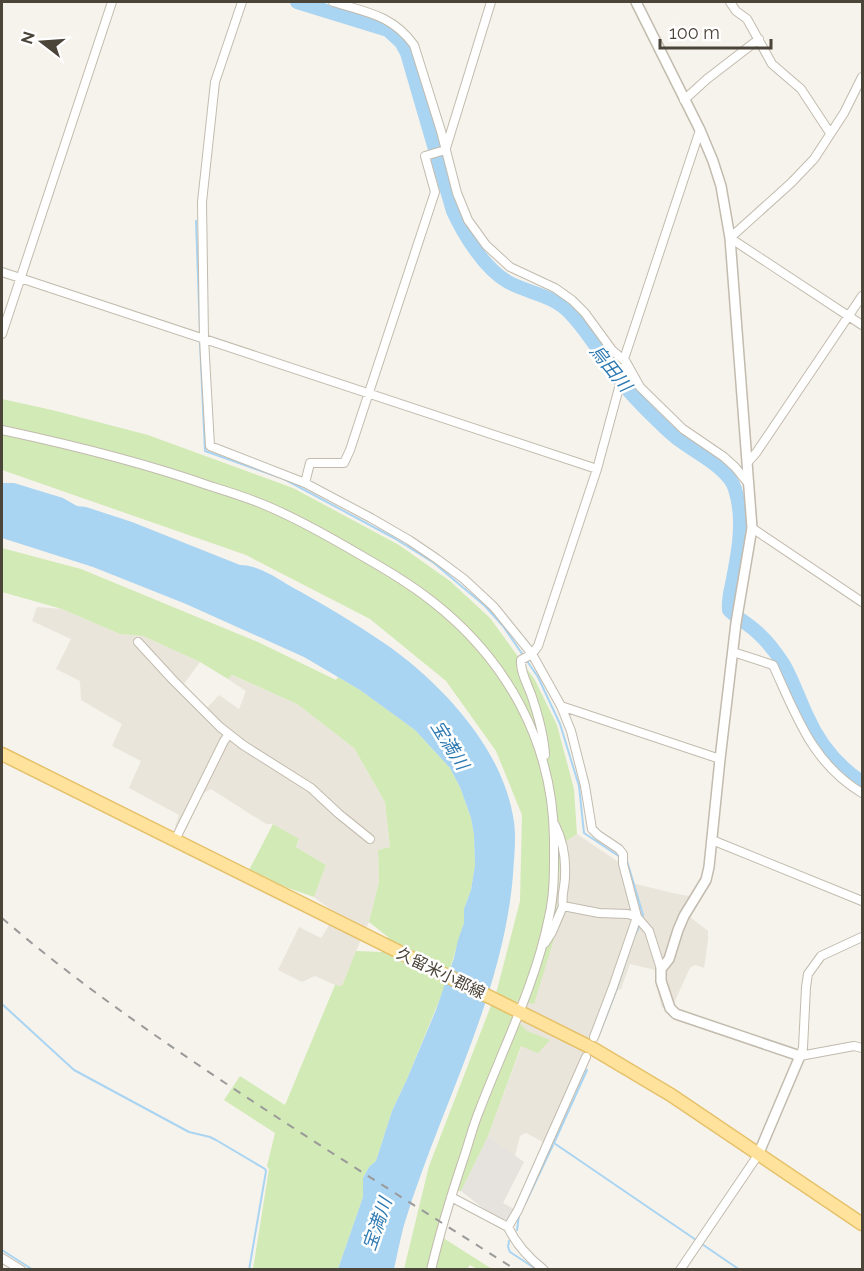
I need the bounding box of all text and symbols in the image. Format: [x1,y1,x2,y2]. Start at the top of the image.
north arrow [12,12,72,72]
scale bar [660,12,771,50]
text: 100 m [669,22,720,43]
text: N [17,29,39,46]
water label: 烏田川 [586,340,637,397]
water label: 宝満川 [427,717,474,775]
street label: 久留米小郡線 [394,943,488,1003]
water label: 宝満川 [358,1193,396,1253]

